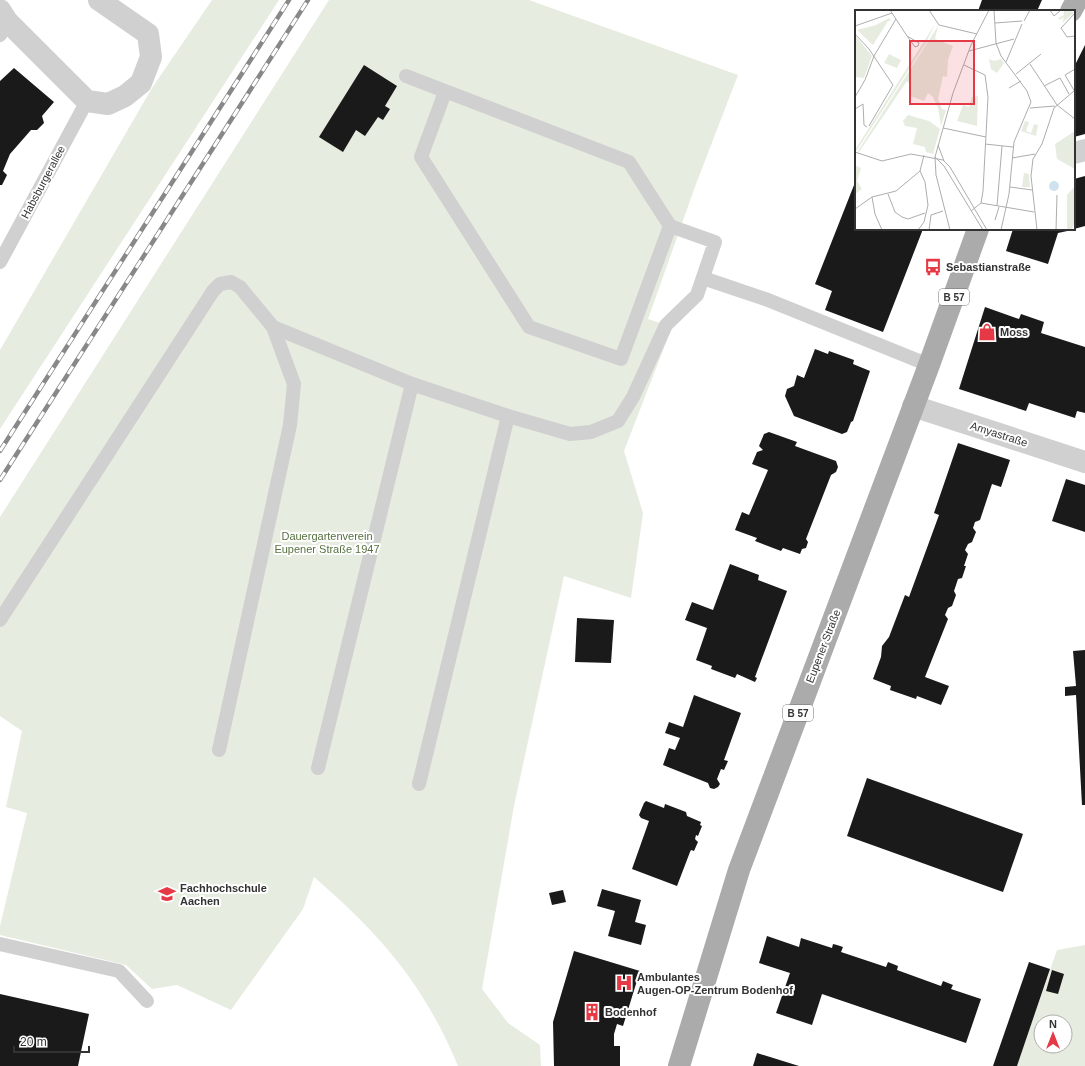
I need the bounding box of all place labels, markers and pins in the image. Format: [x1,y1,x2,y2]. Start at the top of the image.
bus stop icon: Sebastianstraße [923,257,943,277]
place label: Sebastianstraße [946,261,1031,273]
shop icon: Moss [977,322,997,342]
place label: Moss [1000,326,1028,338]
place label: Fachhochschule Aachen [180,882,267,907]
school or university icon: Fachhochschule Aachen [157,884,177,904]
place label: Ambulantes Augen-OP-Zentrum Bodenhof [637,971,793,996]
hospital icon: Ambulantes Augen-OP-Zentrum Bodenhof [614,973,634,993]
building icon: Bodenhof [582,1002,602,1022]
place label: Bodenhof [605,1006,657,1018]

